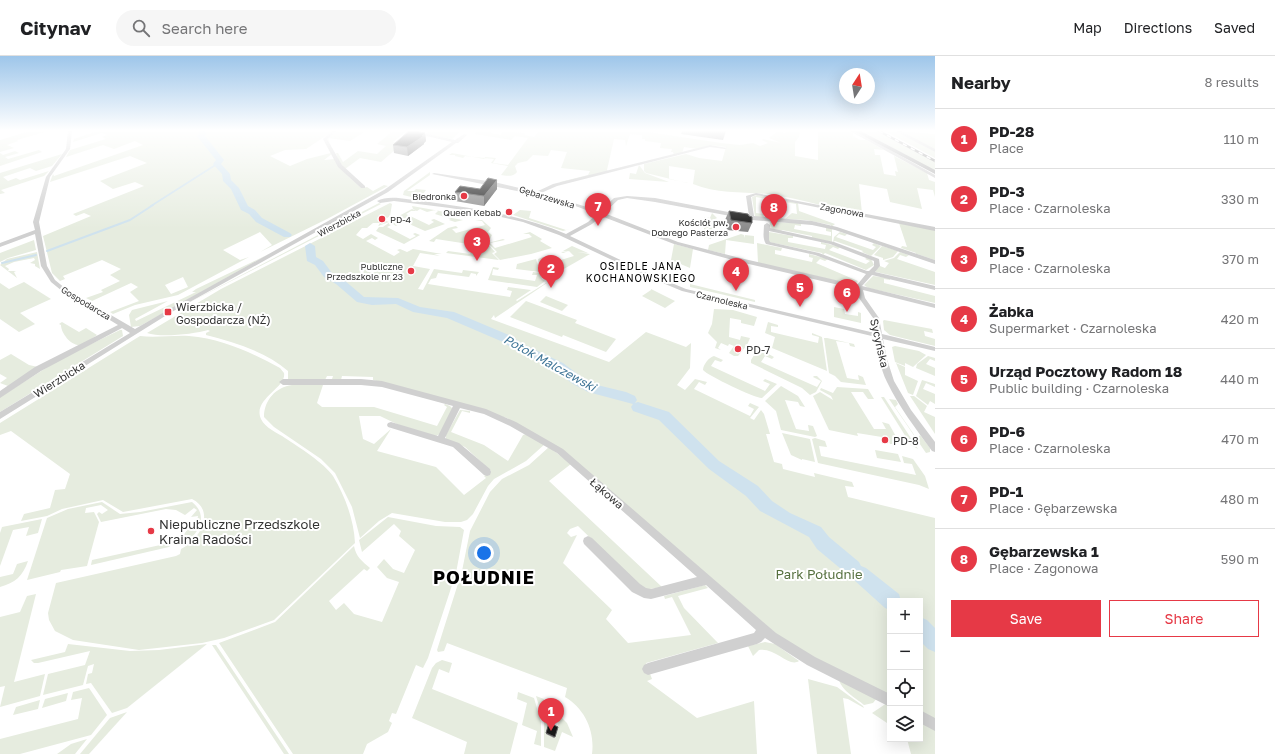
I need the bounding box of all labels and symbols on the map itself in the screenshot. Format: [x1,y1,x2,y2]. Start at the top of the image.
north arrow [839,68,875,104]
street label: Gębarzewska [518,183,576,211]
place label: Biedronka [412,191,456,202]
marker: Biedronka [459,191,469,201]
pin: 7 [585,193,611,226]
pin: 8 [761,194,787,227]
street label: Zagonowa [819,201,865,219]
street label: Wierzbicka [315,207,363,239]
place label: Queen Kebab [443,207,501,218]
marker: Queen Kebab [504,207,514,217]
marker: PD-4 [377,214,387,224]
place label: PD-4 [390,214,412,225]
place label: Kościół pw. Dobrego Pasterza [651,217,728,238]
marker: Kościół pw. Dobrego Pasterza [731,222,741,232]
pin: 3 [464,228,490,261]
pin: 2 [538,255,564,288]
pin: 4 [723,258,749,291]
district label: OSIEDLE JANA KOCHANOWSKIEGO [586,260,696,284]
place label: Publiczne Przedszkole nr 23 [326,261,403,282]
marker: Publiczne Przedszkole nr 23 [406,266,416,276]
pin: 5 [787,274,813,307]
pin: 6 [834,279,860,312]
street label: Gospodarcza [59,284,113,322]
street label: Czarnoleska [695,288,749,312]
place label: Wierzbicka / Gospodarcza (NŻ) [176,300,271,326]
marker: Wierzbicka / Gospodarcza (NŻ) [163,307,173,317]
street label: Sycyńska [868,317,892,369]
water label: Potok Malczewski [501,331,600,395]
place label: PD-7 [746,343,770,356]
marker: PD-7 [733,344,743,354]
street label: Wierzbicka [31,358,87,400]
place label: PD-8 [893,434,919,447]
marker: PD-8 [880,435,890,445]
street label: Łąkowa [588,475,626,511]
place label: Niepubliczne Przedszkole Kraina Radości [159,516,320,547]
marker: Niepubliczne Przedszkole Kraina Radości [146,526,156,536]
your location [474,543,494,563]
district label: POŁUDNIE [433,566,535,588]
park label: Park Południe [775,566,863,582]
pin: 1 [538,698,564,731]

